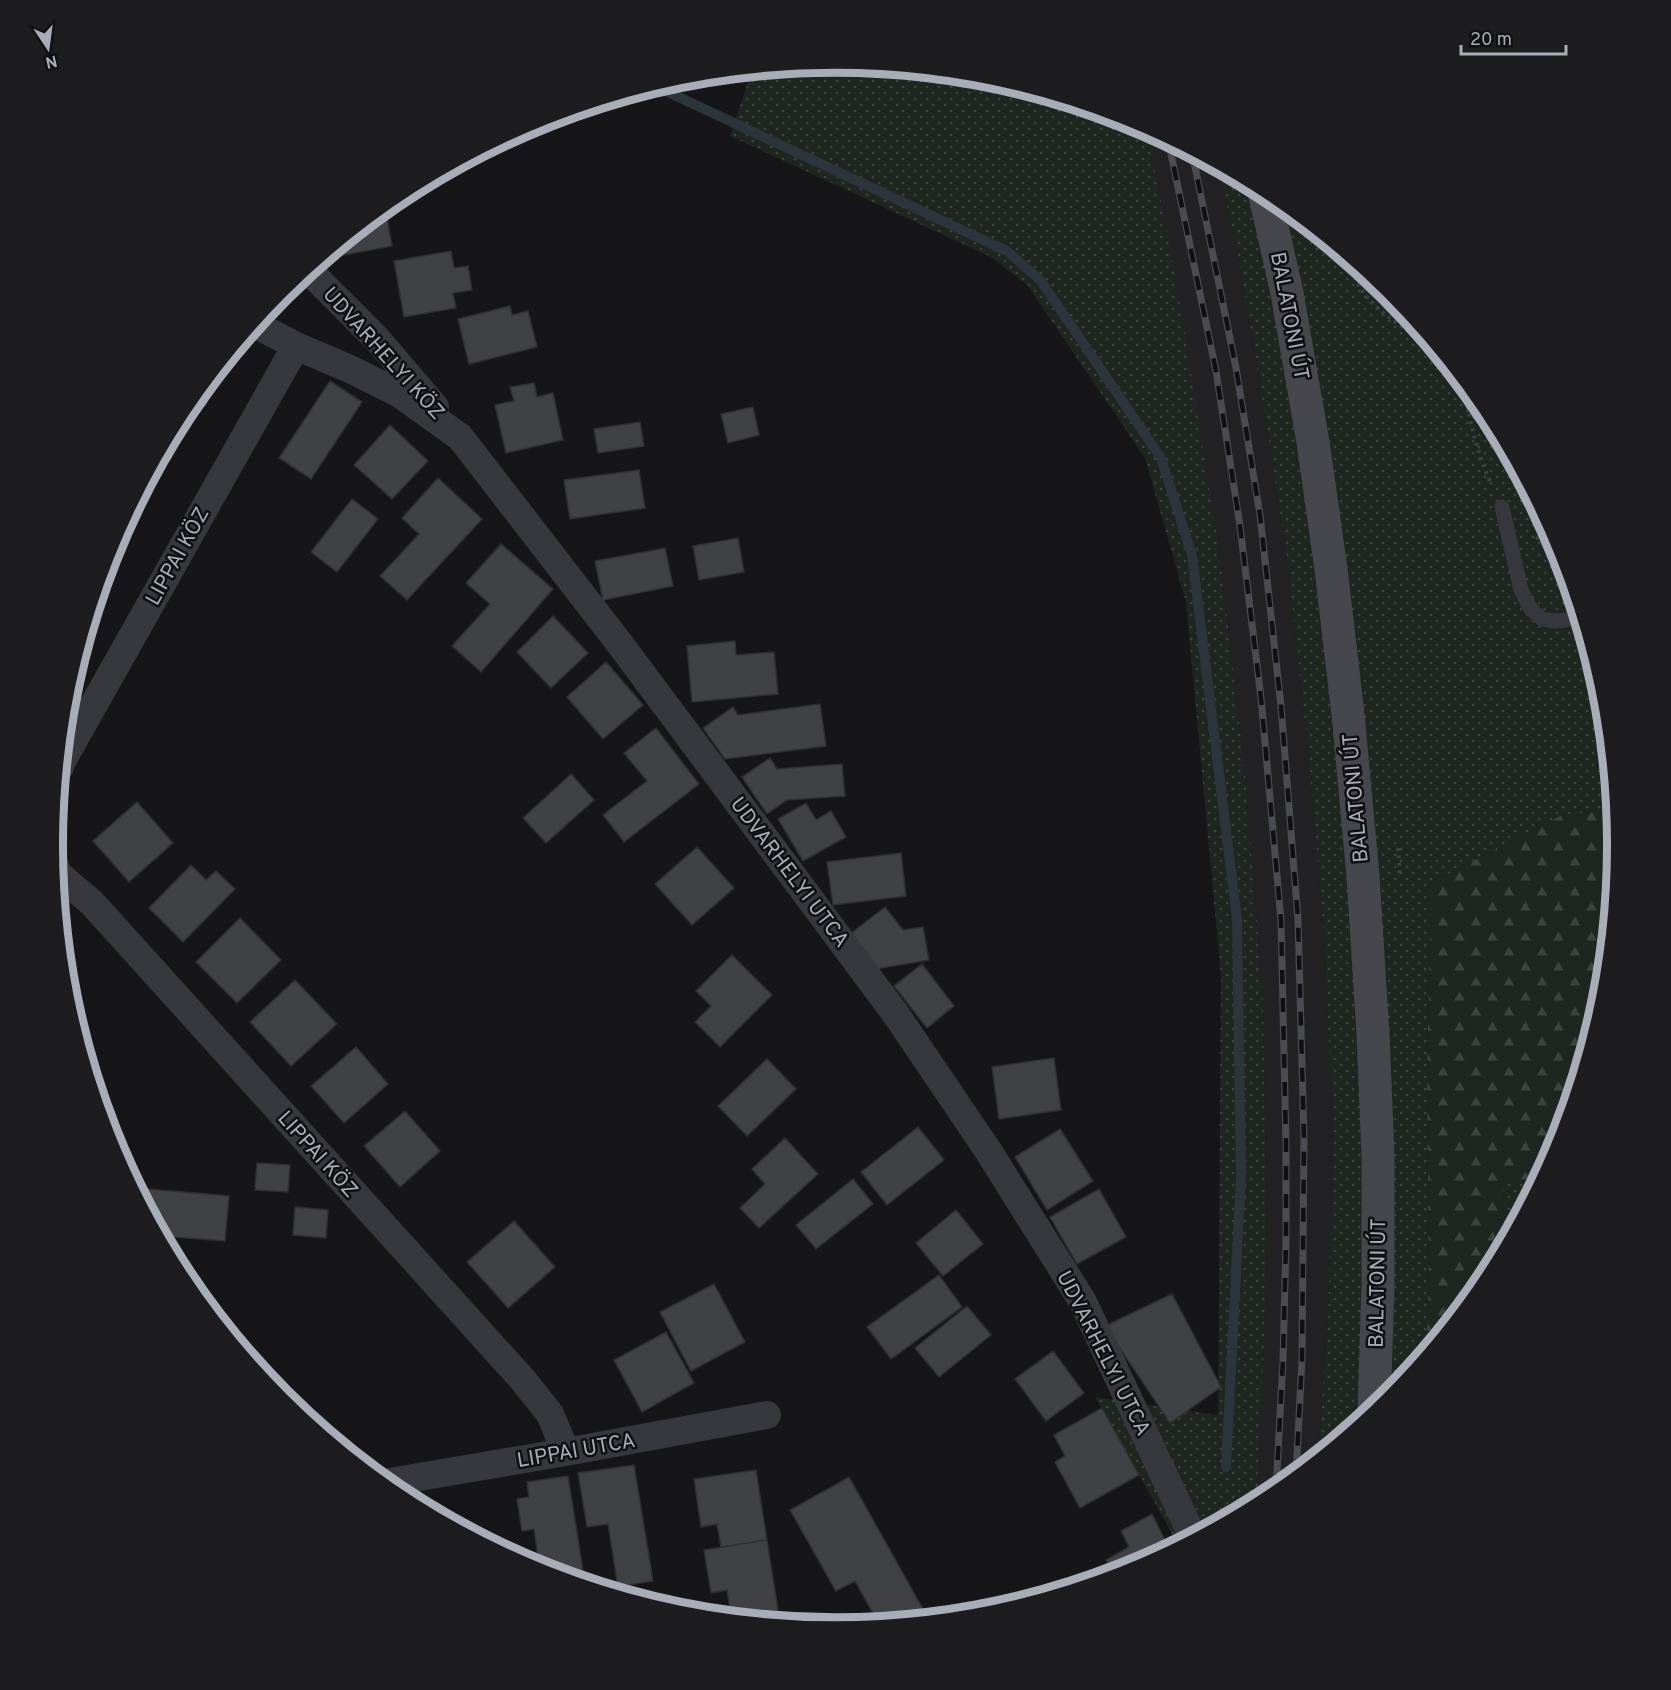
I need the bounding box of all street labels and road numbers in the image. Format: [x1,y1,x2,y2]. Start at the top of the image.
street label: BALATONI ÚT [1263,250,1315,383]
street label: UDVARHELYI KÖZ [316,282,450,426]
street label: LIPPAI KÖZ [140,503,216,611]
street label: BALATONI ÚT [1336,732,1376,864]
street label: UDVARHELYI UTCA [723,792,854,954]
street label: LIPPAI KÖZ [271,1106,363,1204]
street label: BALATONI ÚT [1363,1218,1393,1348]
street label: UDVARHELYI UTCA [1049,1267,1156,1441]
street label: LIPPAI UTCA [515,1428,638,1475]

